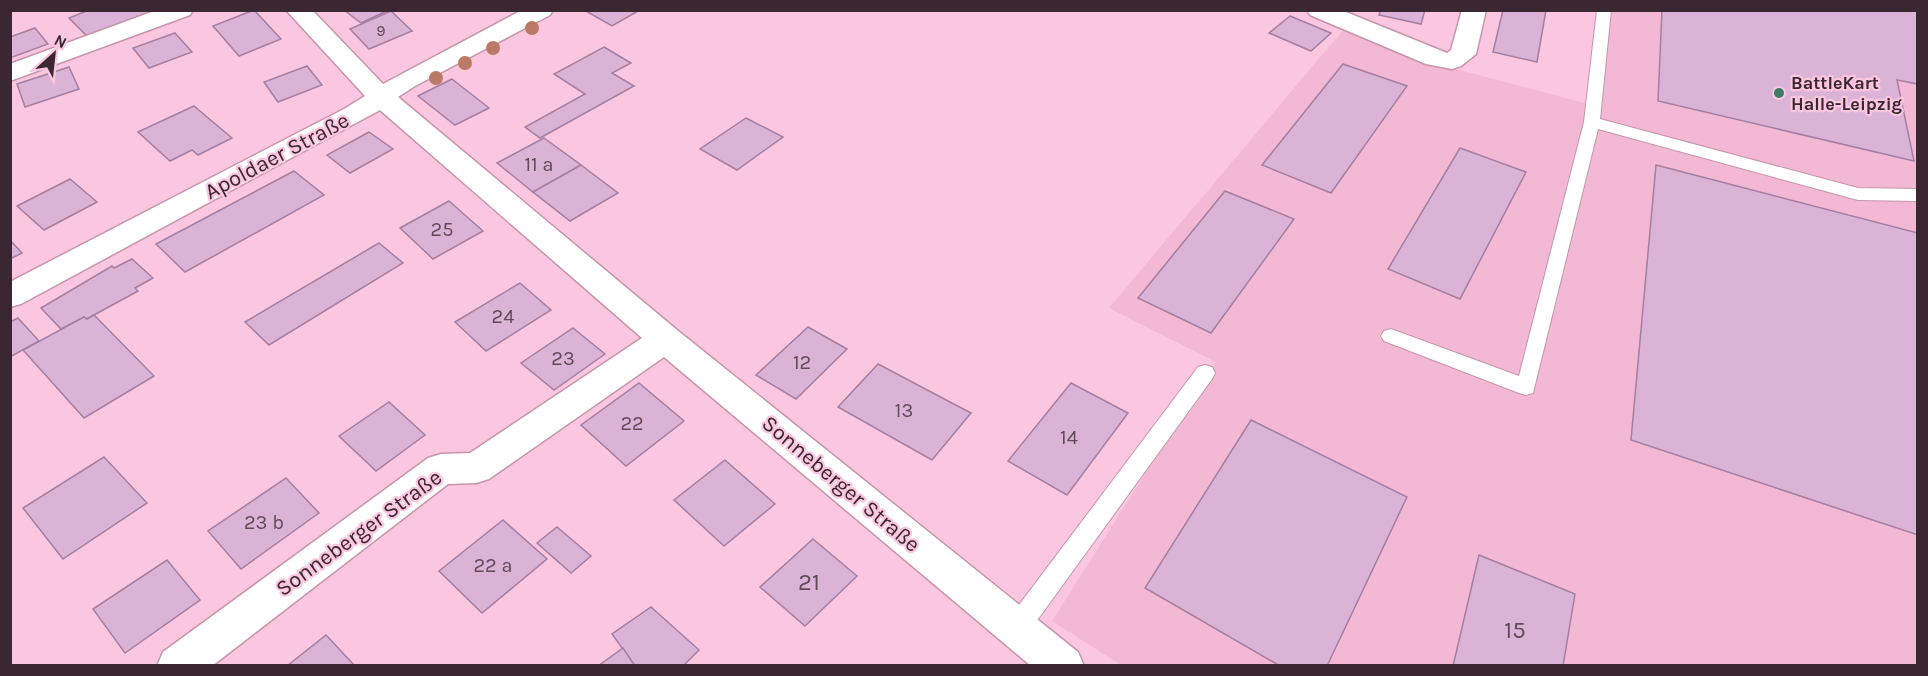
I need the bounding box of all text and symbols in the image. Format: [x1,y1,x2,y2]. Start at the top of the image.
house number: 9 [376,21,386,40]
north arrow [24,24,84,84]
text: N [51,30,70,52]
place label: BattleKart Halle-Leipzig [1791,72,1903,115]
marker: BattleKart Halle-Leipzig [1772,86,1786,100]
street label: Apoldaer Straße [200,107,354,205]
house number: 11 a [525,153,553,176]
house number: 25 [431,218,453,241]
house number: 24 [492,305,514,328]
house number: 23 [551,347,575,370]
house number: 12 [793,351,811,374]
house number: 13 [895,399,913,422]
street label: Sonneberger Straße [757,410,925,558]
house number: 22 [620,412,644,435]
house number: 14 [1060,426,1078,449]
street label: Sonneberger Straße [271,464,447,602]
house number: 23 b [244,511,284,534]
house number: 22 a [474,554,512,577]
house number: 21 [798,568,820,596]
house number: 15 [1504,616,1526,644]

